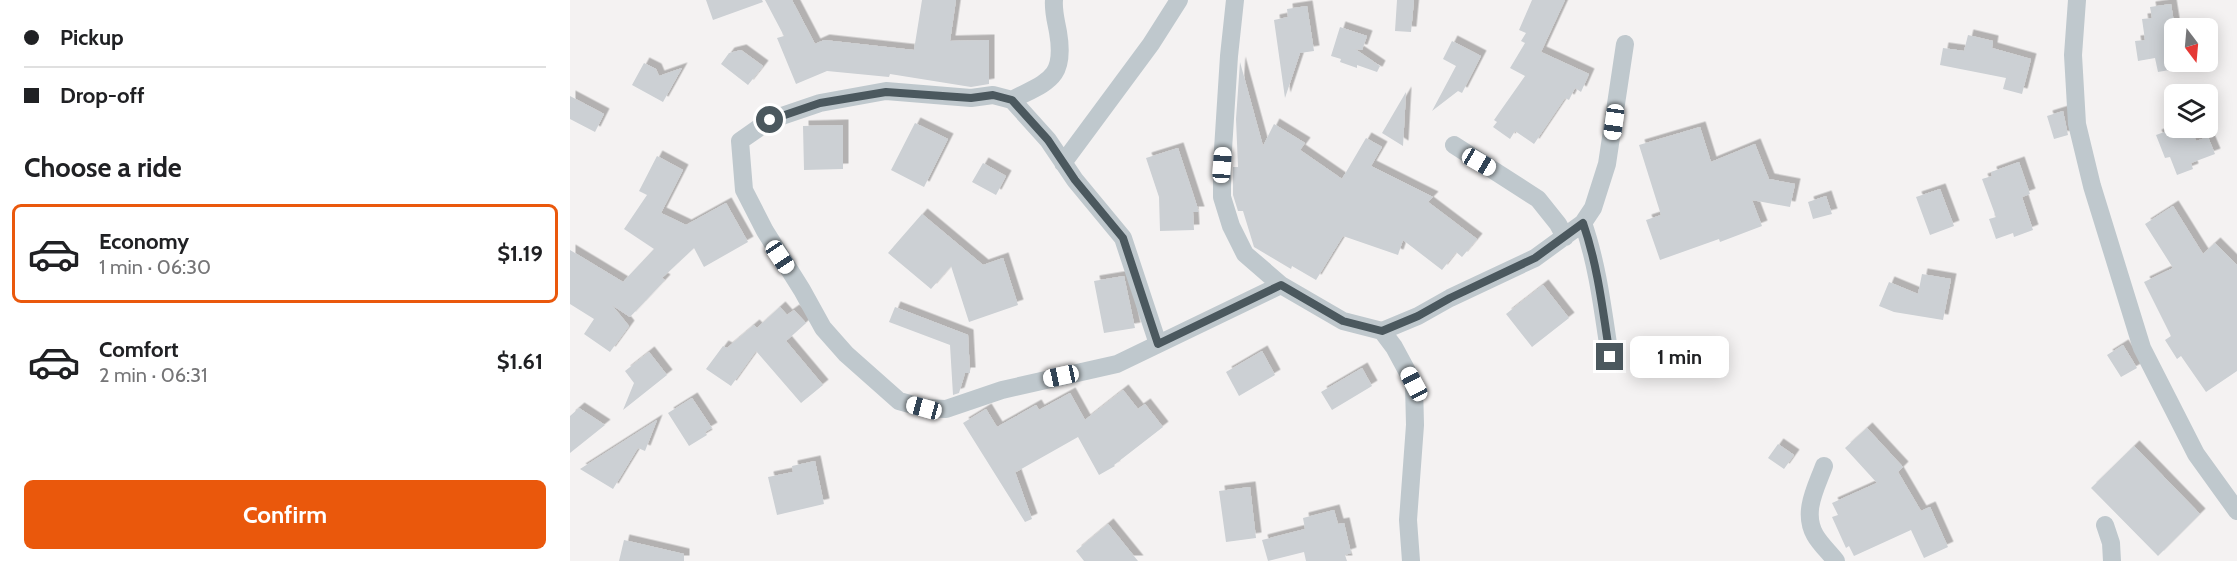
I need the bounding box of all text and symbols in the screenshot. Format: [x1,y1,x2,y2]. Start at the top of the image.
north arrow [2164,18,2218,72]
map controls [2164,18,2218,138]
text: Pickup [60,24,124,51]
text: Drop-off [60,82,144,109]
button: layers [2164,84,2218,138]
car [1603,103,1625,141]
route start [756,106,783,133]
car [1459,145,1499,179]
car [1212,146,1232,184]
text: Choose a ride [24,151,182,184]
icon: car [27,227,81,281]
text: Economy [99,228,189,255]
car [762,237,798,277]
text: $1.19 [497,240,543,267]
text: 1 min · 06:30 [99,255,211,279]
icon: car [27,335,81,389]
text: Comfort [99,336,178,363]
callout: 1 min [1631,336,1730,378]
route end [1596,343,1623,370]
text: 1 min [1657,345,1702,369]
text: $1.61 [497,348,543,375]
text: 2 min · 06:31 [99,363,208,387]
car [1042,363,1080,389]
car [1398,364,1430,404]
car [904,395,944,421]
button: Confirm [24,480,546,549]

